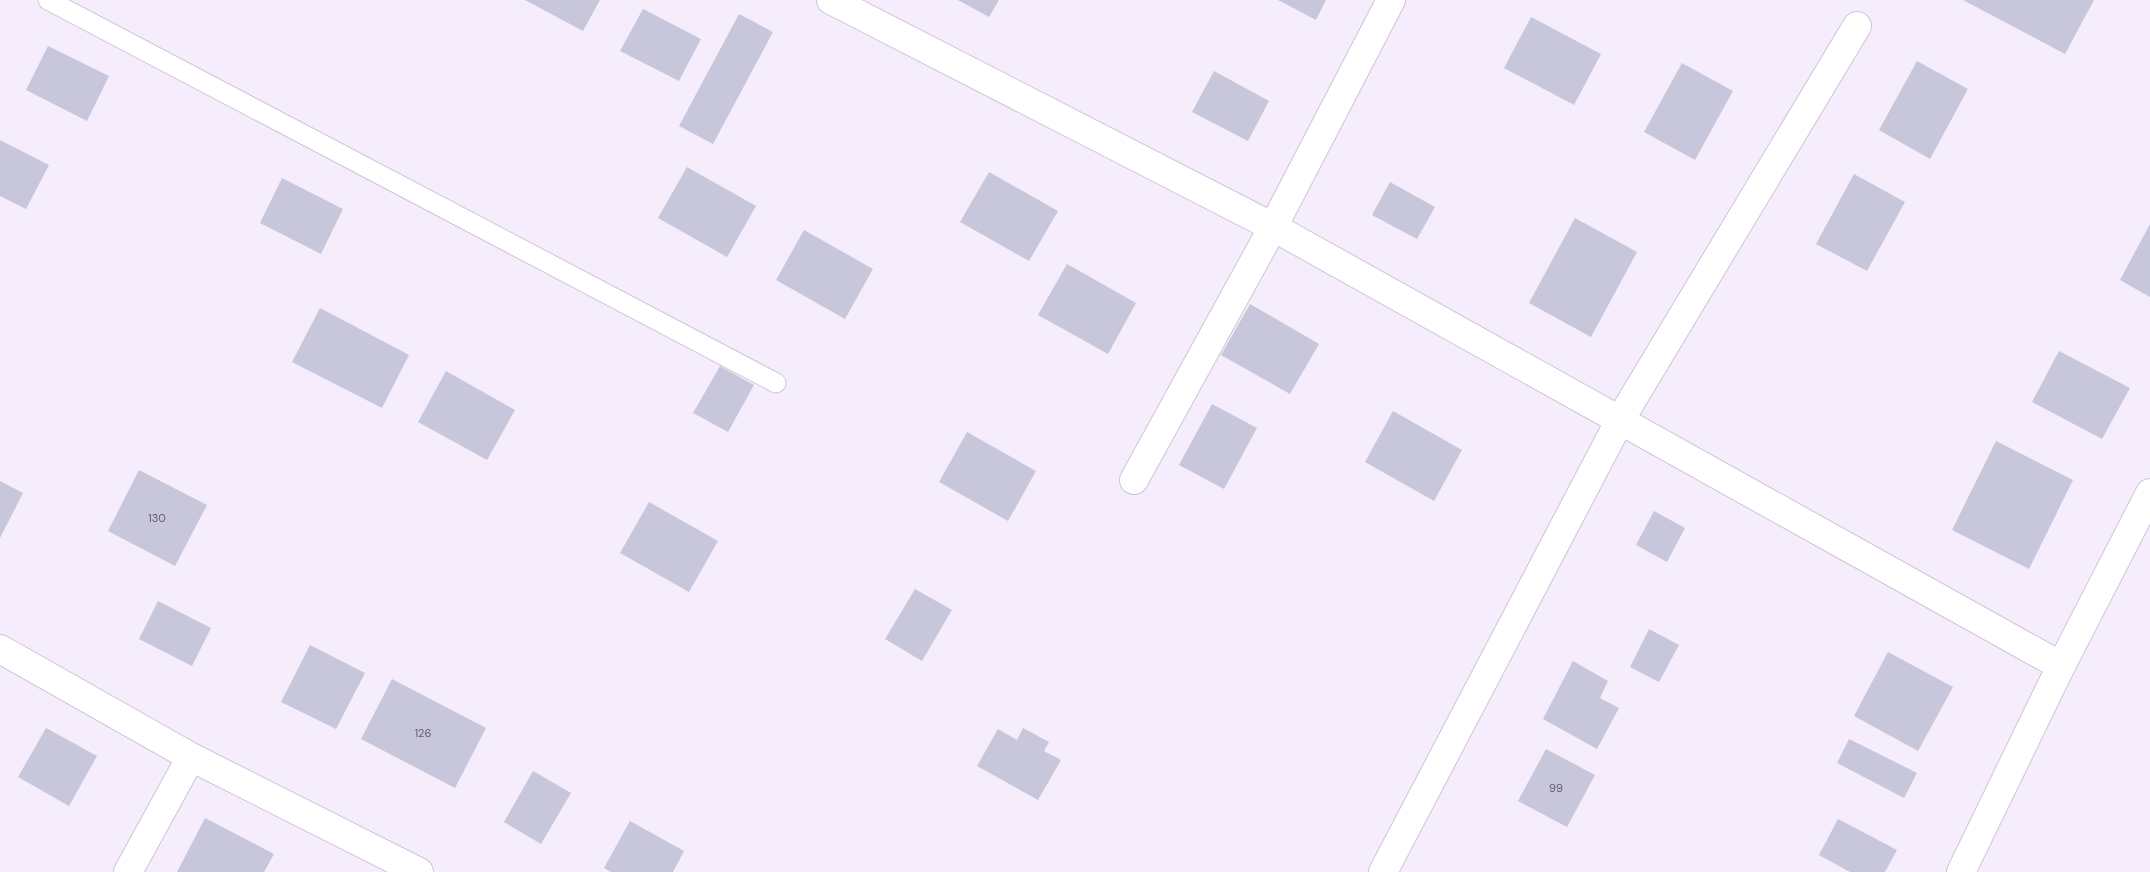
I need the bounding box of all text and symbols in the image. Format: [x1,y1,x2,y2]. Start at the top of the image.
house number: 130 [148,511,166,525]
house number: 126 [415,726,431,740]
house number: 99 [1549,781,1563,795]

